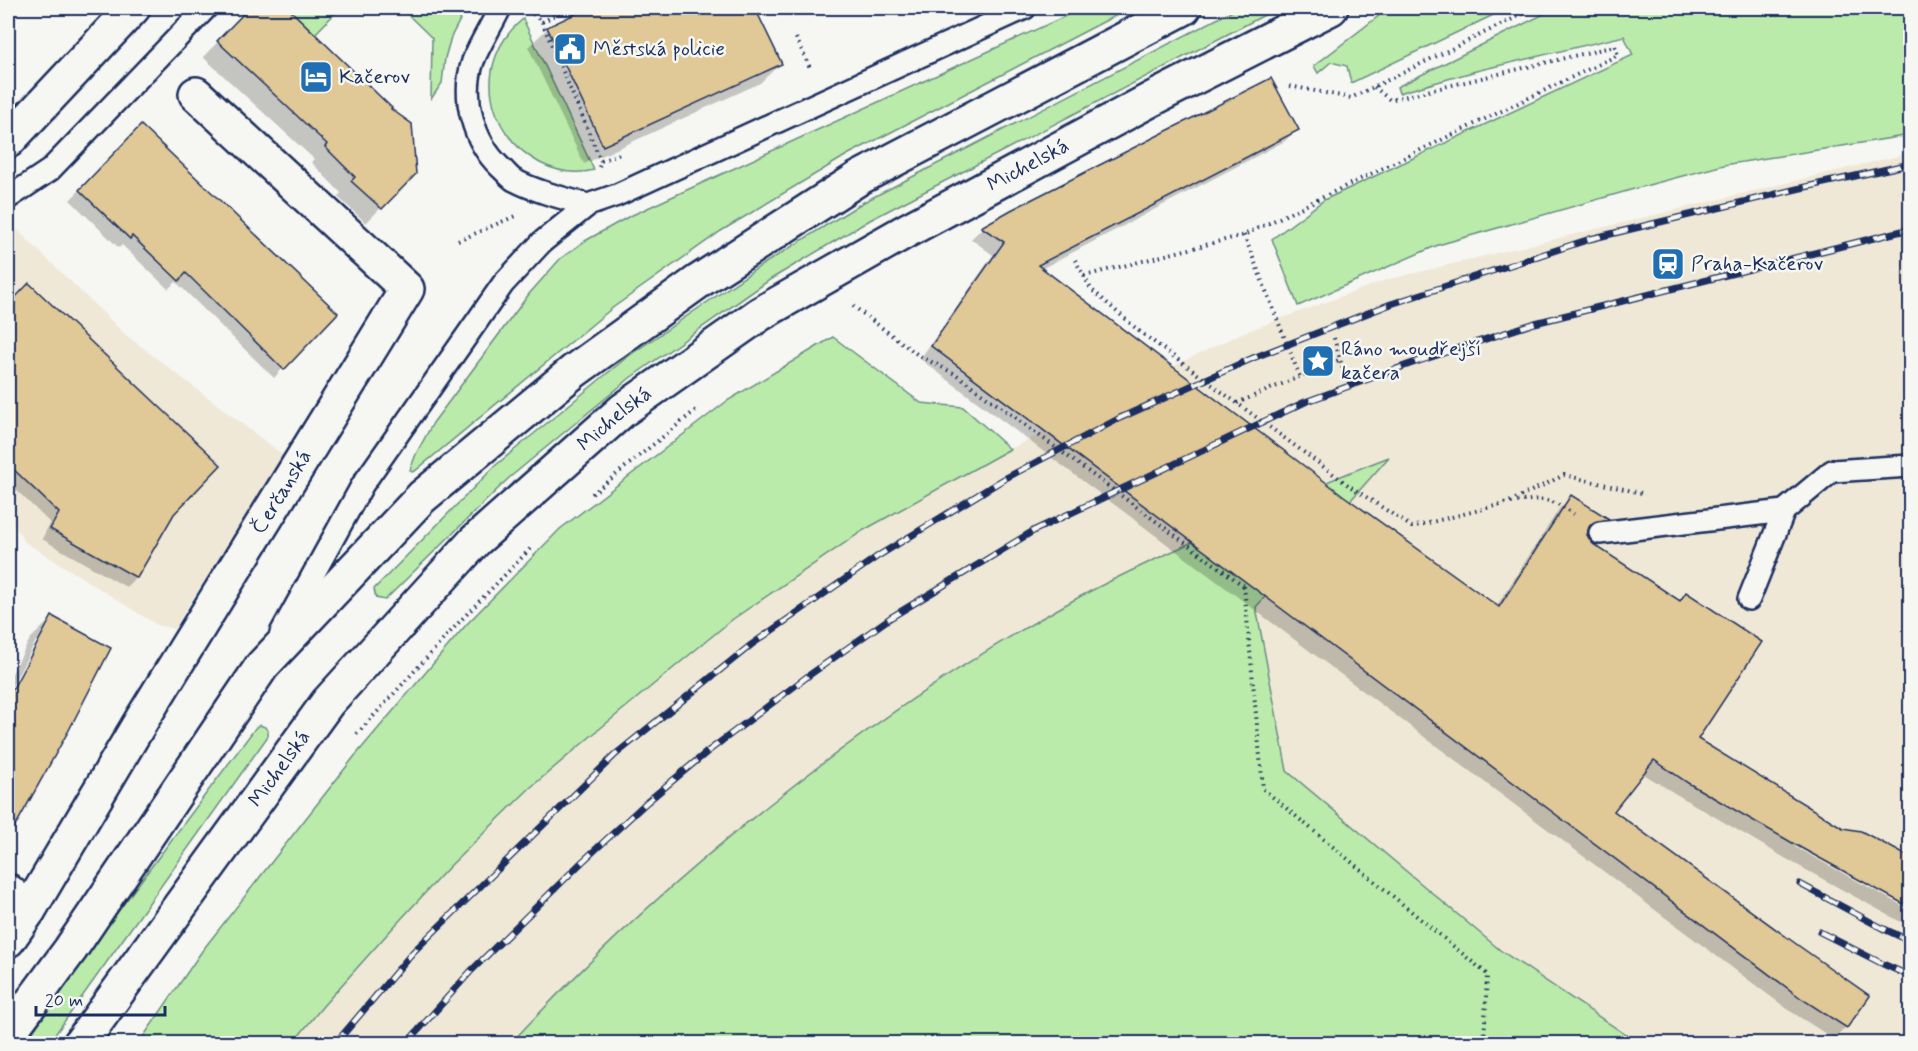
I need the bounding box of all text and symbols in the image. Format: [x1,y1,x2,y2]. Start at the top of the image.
public building icon: Městská policie [552,31,588,67]
place label: Městská policie [593,35,725,63]
hotel icon: Kačerov [298,59,334,95]
place label: Kačerov [339,63,410,91]
street label: Michelská [982,132,1074,199]
station icon: Praha-Kačerov [1650,246,1686,282]
place label: Praha-Kačerov [1691,250,1823,278]
place label: Ráno moudřejší kačera [1341,335,1482,387]
place icon: Ráno moudřejší kačera [1300,343,1336,379]
street label: Michelská [571,380,658,458]
street label: Čerčanská [245,445,319,540]
street label: Michelská [242,724,317,813]
scale bar [36,979,165,1017]
text: 20 m [45,989,83,1013]

